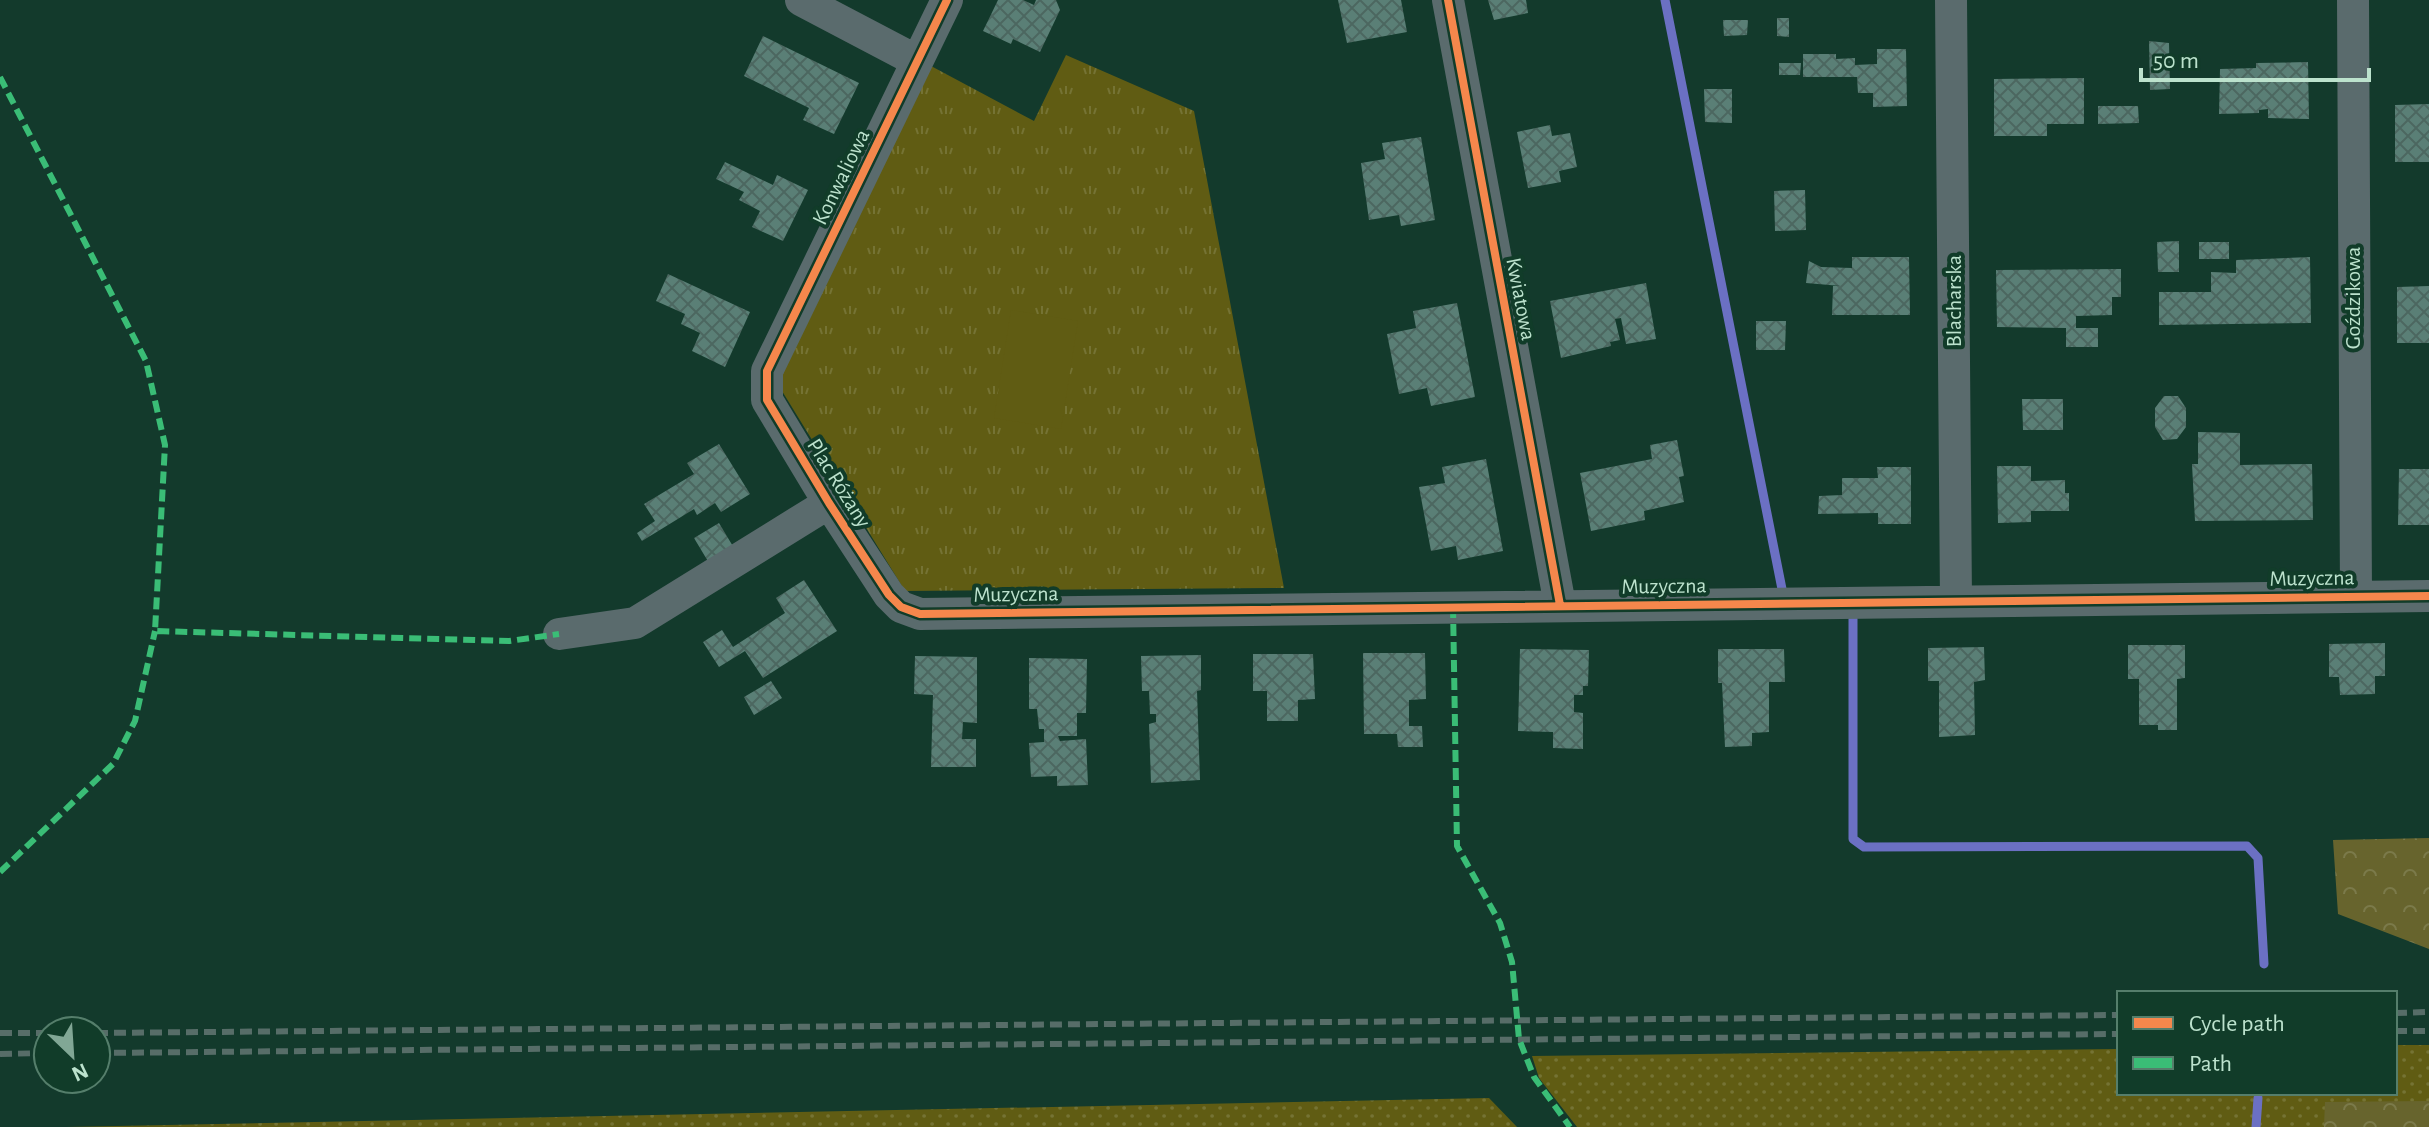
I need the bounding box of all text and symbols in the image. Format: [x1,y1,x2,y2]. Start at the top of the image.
scale bar [2141,32,2369,82]
text: 50 m [2153,49,2199,73]
street label: Konwaliowa [808,126,874,228]
street label: Goździkowa [2342,247,2364,349]
street label: Blacharska [1943,255,1965,347]
street label: Kwiatowa [1502,256,1540,342]
street label: Plac Różany [803,435,875,532]
street label: Muzyczna [2269,566,2355,590]
street label: Muzyczna [1621,574,1707,598]
street label: Muzyczna [973,582,1059,606]
legend [2117,991,2397,1095]
text: Cycle path [2189,1012,2285,1036]
north arrow [32,1015,112,1095]
text: Path [2189,1052,2232,1076]
text: N [68,1059,92,1085]

